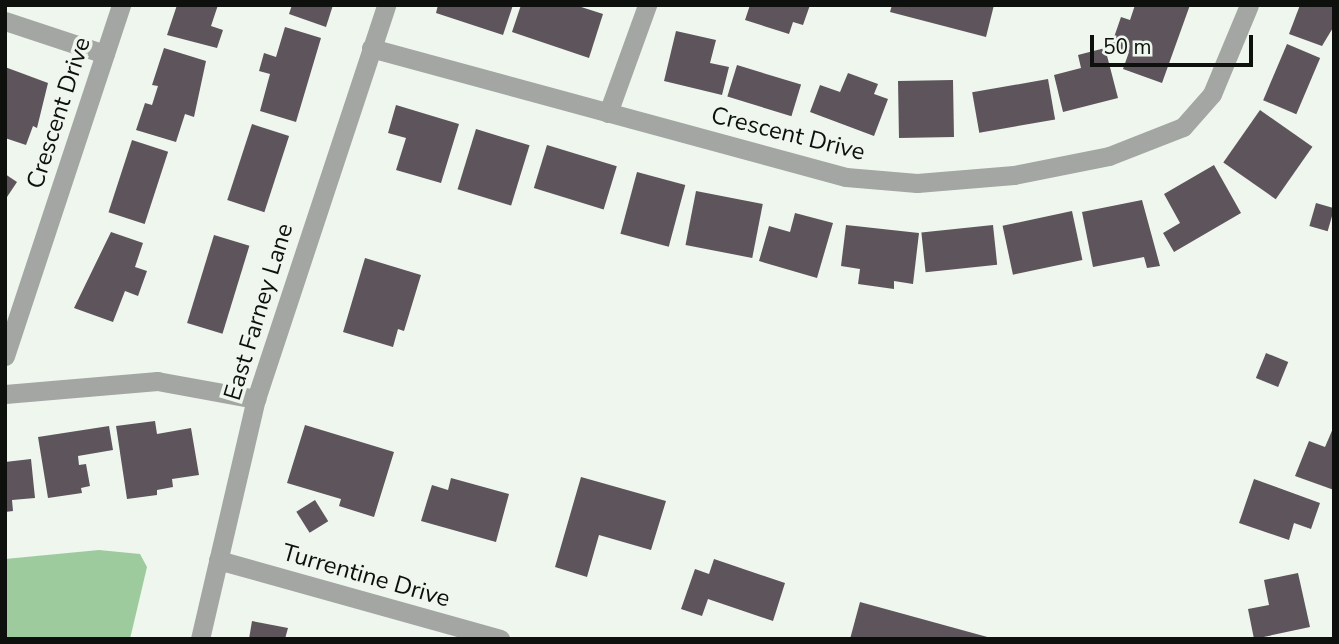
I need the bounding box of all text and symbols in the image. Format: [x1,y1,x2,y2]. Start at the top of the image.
scale bar [1094,21,1257,65]
text: 50 m [1103,33,1152,61]
street label: Crescent Drive [21,34,97,192]
street label: Crescent Drive [708,101,868,167]
street label: East Farney Lane [218,220,300,404]
street label: Turrentine Drive [279,538,453,614]

